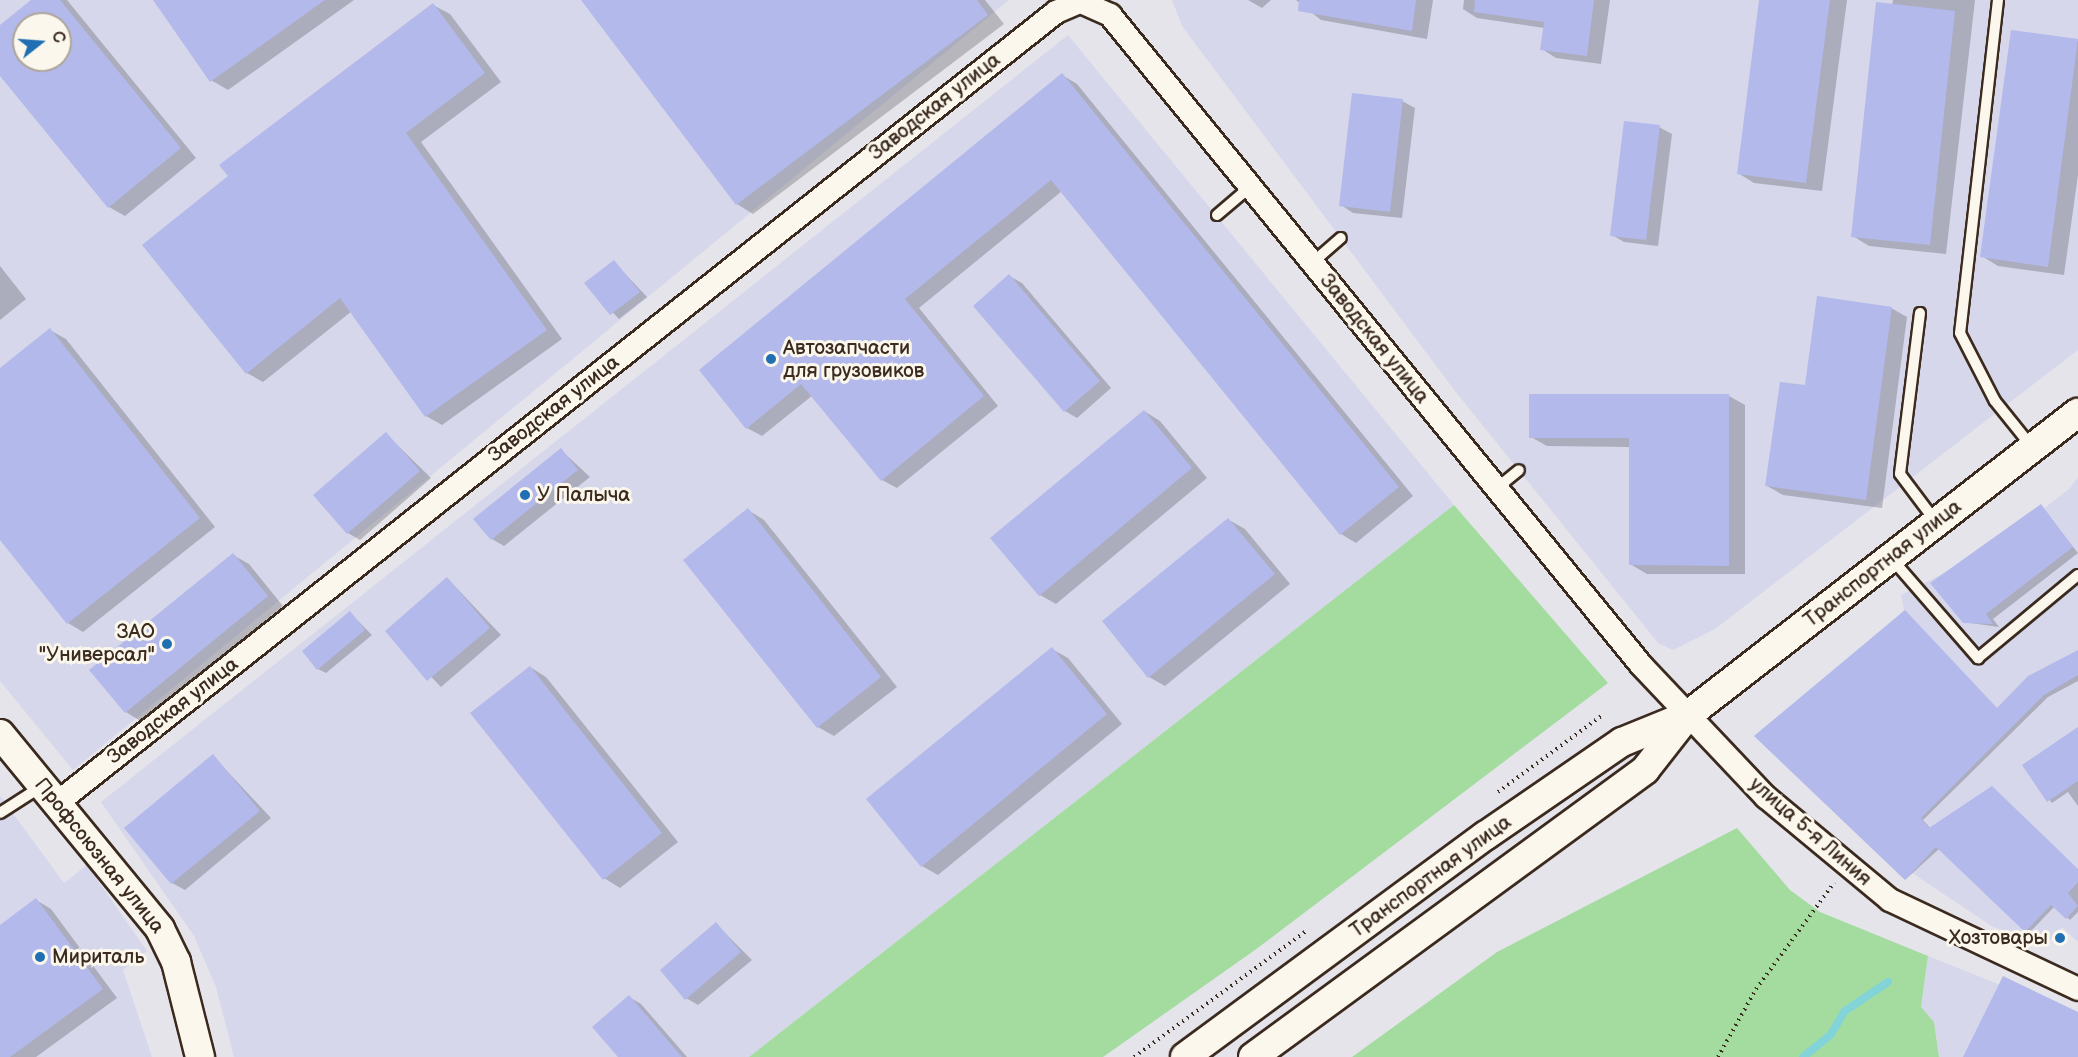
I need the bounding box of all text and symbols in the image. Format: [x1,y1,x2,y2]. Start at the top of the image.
north arrow [12,12,72,72]
text: С [47,29,68,45]
street label: Заводская улица [865,48,1005,166]
street label: Заводская улица [1314,269,1434,409]
place label: Автозапчасти для грузовиков [783,336,924,383]
street label: Заводская улица [484,350,624,468]
marker: Автозапчасти для грузовиков [764,352,778,366]
place label: У Палыча [537,483,630,507]
marker: У Палыча [518,488,532,502]
street label: Транспортная улица [1800,495,1966,633]
place label: ЗАО "Универсал" [39,620,155,667]
marker: ЗАО "Универсал" [160,637,174,651]
street label: Заводская улица [103,652,243,770]
street label: Профсоюзная улица [29,773,169,939]
street label: улица 5-я Линия [1744,773,1876,891]
street label: Транспортная улица [1346,811,1516,943]
place label: Хозтовары [1949,926,2048,950]
marker: Хозтовары [2053,931,2067,945]
place label: Мириталь [52,945,144,969]
marker: Мириталь [33,950,47,964]

